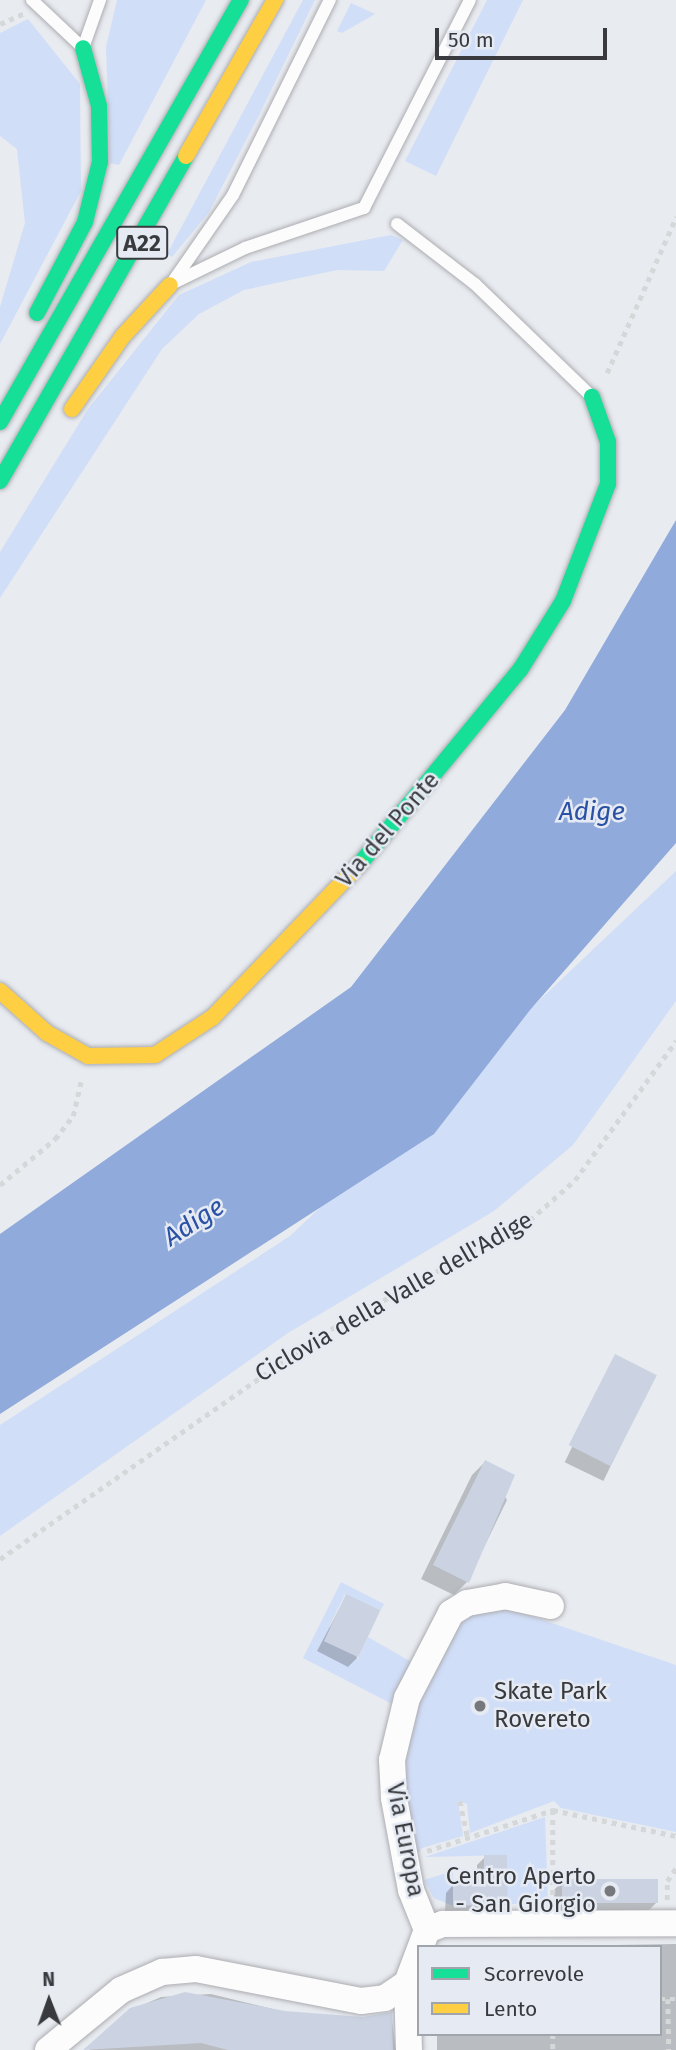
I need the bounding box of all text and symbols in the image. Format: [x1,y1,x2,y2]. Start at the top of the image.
scale bar [438,14,610,58]
text: 50 m [448,27,494,53]
road number: A22 [116,224,168,262]
street label: Via del Ponte [330,767,446,893]
water label: Adige [559,796,625,828]
water label: Adige [158,1191,230,1253]
street label: Ciclovia della Valle dell'Adige [250,1206,538,1388]
place label: Skate Park Rovereto [494,1678,607,1734]
marker: Skate Park Rovereto [472,1698,488,1714]
street label: Via Europa [380,1781,430,1899]
place label: Centro Aperto - San Giorgio [446,1863,596,1919]
marker: Centro Aperto - San Giorgio [602,1883,618,1899]
legend [417,1945,662,2036]
text: Scorrevole [484,1961,584,1987]
north arrow [14,1966,84,2036]
text: N [42,1968,55,1991]
text: Lento [484,1996,537,2022]

